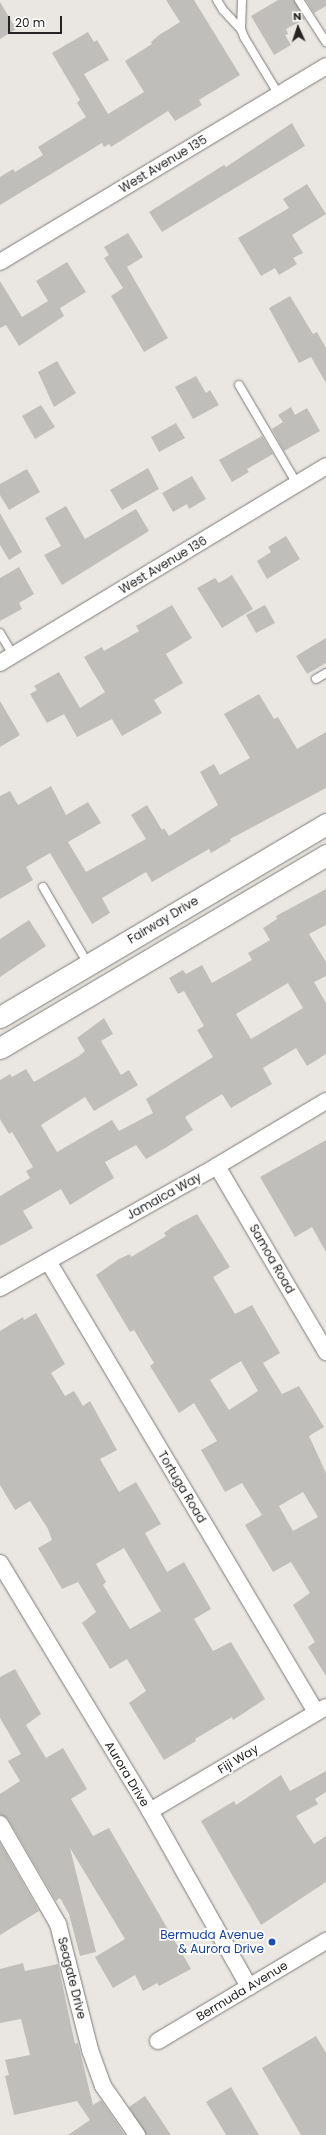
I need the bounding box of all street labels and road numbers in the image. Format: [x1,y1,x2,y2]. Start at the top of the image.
street label: West Avenue 135 [117,132,209,196]
street label: West Avenue 136 [117,533,209,597]
street label: Fairway Drive [125,893,201,947]
street label: Jamaica Way [124,1170,204,1222]
street label: Samoa Road [246,1222,298,1296]
street label: Tortuga Road [155,1448,209,1526]
street label: Aurora Drive [102,1739,152,1809]
street label: Fiji Way [215,1741,261,1777]
street label: Seagate Drive [55,1936,89,2020]
street label: Bermuda Avenue [194,1958,290,2024]

